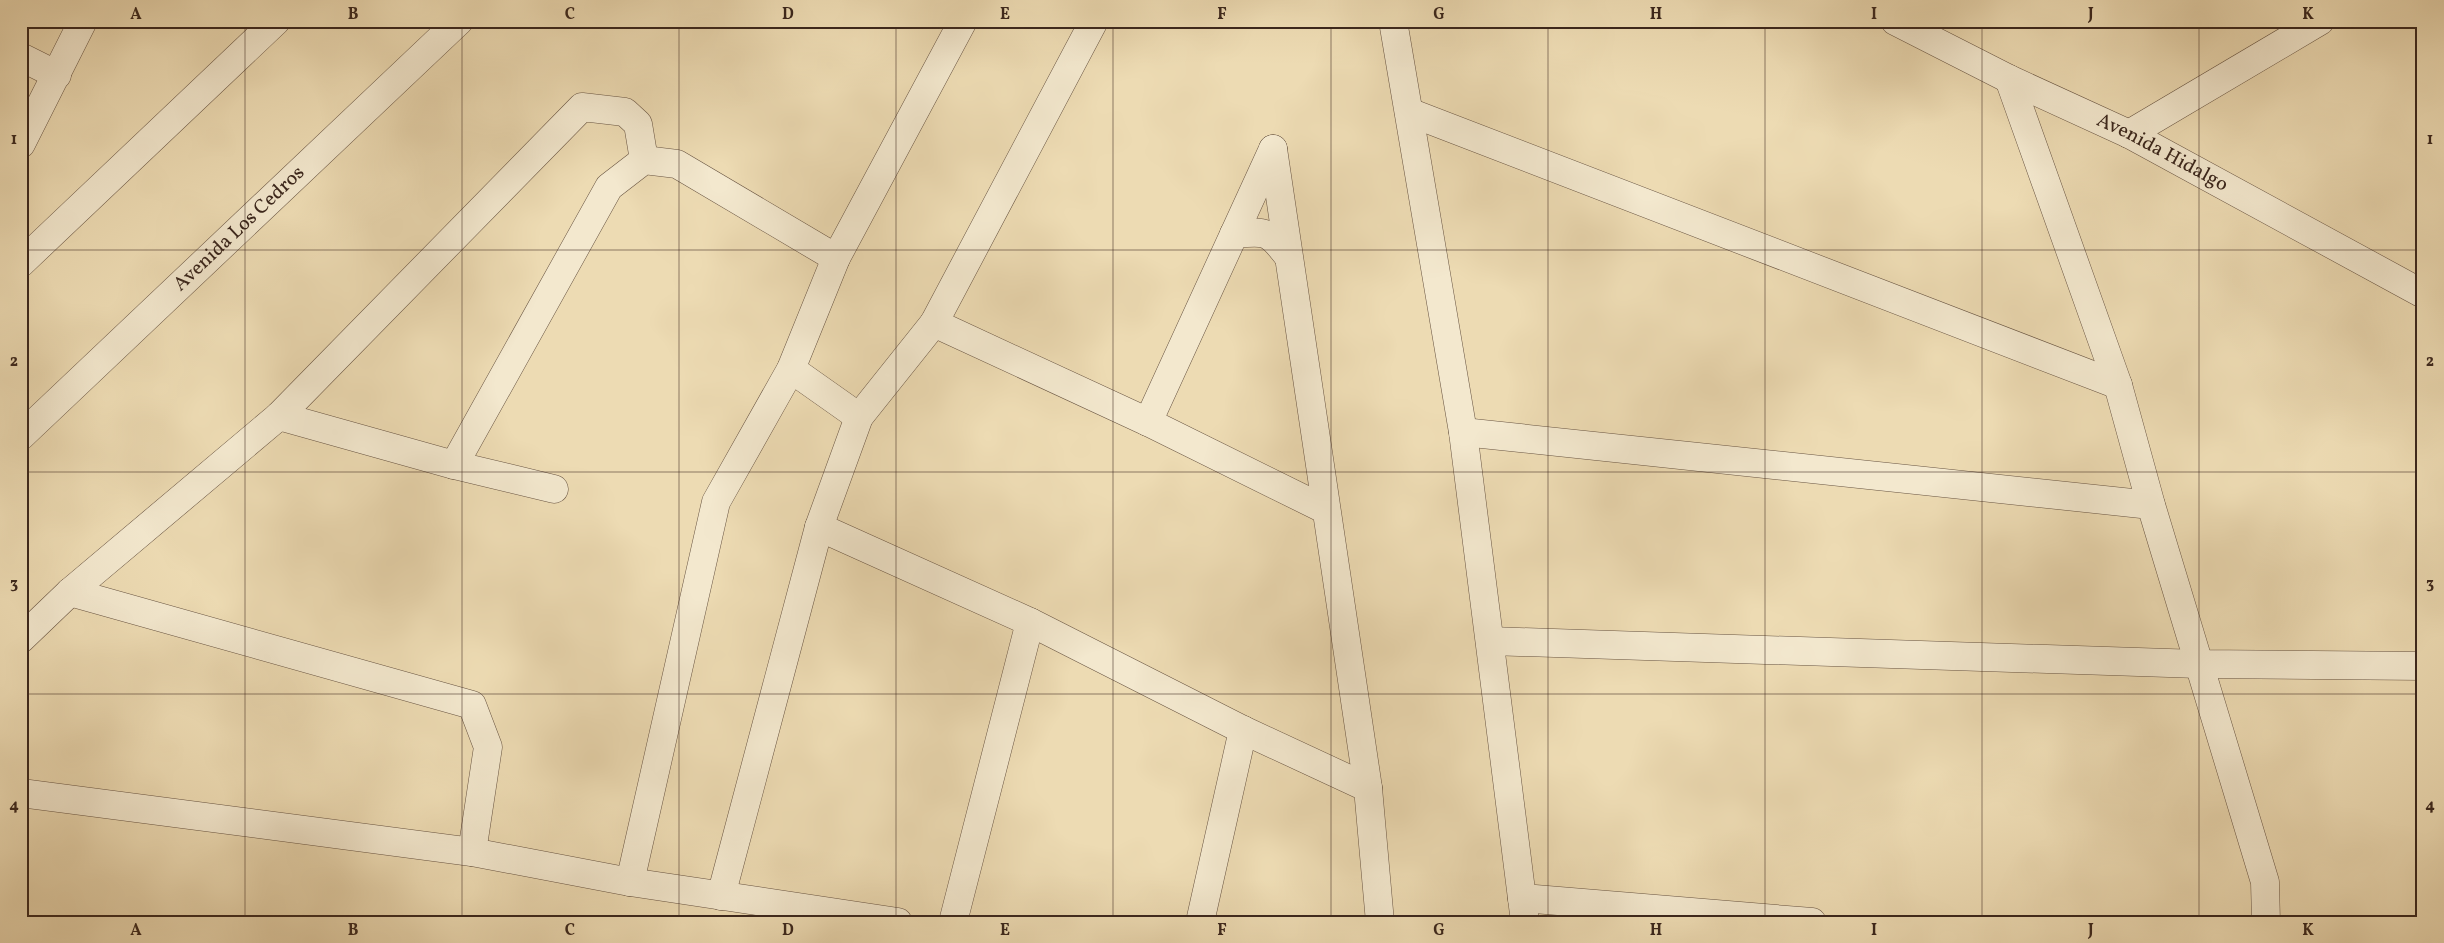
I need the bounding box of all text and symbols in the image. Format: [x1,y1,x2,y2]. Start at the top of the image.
text: A [130,4,142,26]
text: B [348,4,359,26]
text: C [565,4,575,26]
text: D [782,4,794,26]
text: E [1000,4,1010,26]
text: F [1217,4,1227,26]
text: G [1433,4,1445,26]
text: H [1650,4,1662,26]
text: I [1871,4,1877,26]
text: J [2087,4,2094,26]
text: K [2302,4,2314,26]
street label: Avenida Hidalgo [2092,107,2233,199]
text: 1 [11,129,17,151]
text: 1 [2427,129,2433,151]
street label: Avenida Los Cedros [168,160,311,298]
text: 2 [10,351,18,373]
text: 2 [2426,351,2434,373]
text: 3 [10,573,18,595]
text: 3 [2426,573,2434,595]
text: 4 [9,795,19,817]
text: 4 [2425,795,2435,817]
text: A [130,920,142,942]
text: B [348,920,359,942]
text: C [565,920,575,942]
text: D [782,920,794,942]
text: E [1000,920,1010,942]
text: F [1217,920,1227,942]
text: G [1433,920,1445,942]
text: H [1650,920,1662,942]
text: I [1871,920,1877,942]
text: J [2087,920,2094,942]
text: K [2302,920,2314,942]

